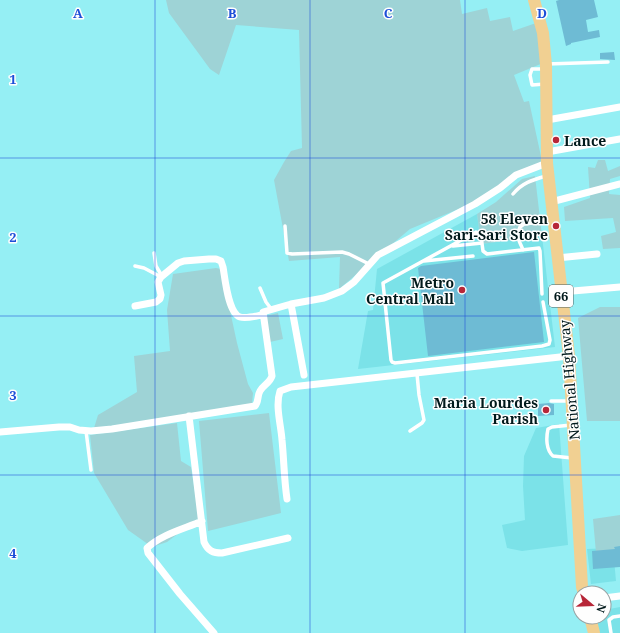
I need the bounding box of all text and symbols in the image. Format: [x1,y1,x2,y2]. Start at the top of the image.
text: A [73,4,83,22]
text: B [228,4,237,22]
text: C [384,4,393,22]
text: D [537,4,547,22]
text: 1 [9,70,17,88]
place label: Lance [564,131,606,150]
marker: Lance [551,135,561,145]
place label: 58 Eleven Sari-Sari Store [445,209,548,244]
marker: 58 Eleven Sari-Sari Store [551,221,561,231]
text: 2 [9,228,17,246]
place label: Metro Central Mall [366,273,454,308]
marker: Metro Central Mall [457,285,467,295]
road number: 66 [549,285,573,307]
street label: National Highway [554,319,584,441]
text: 3 [9,386,17,404]
place label: Maria Lourdes Parish [434,393,538,428]
marker: Maria Lourdes Parish [541,405,551,415]
text: 4 [9,544,17,562]
north arrow [572,585,612,625]
text: N [593,602,610,615]

